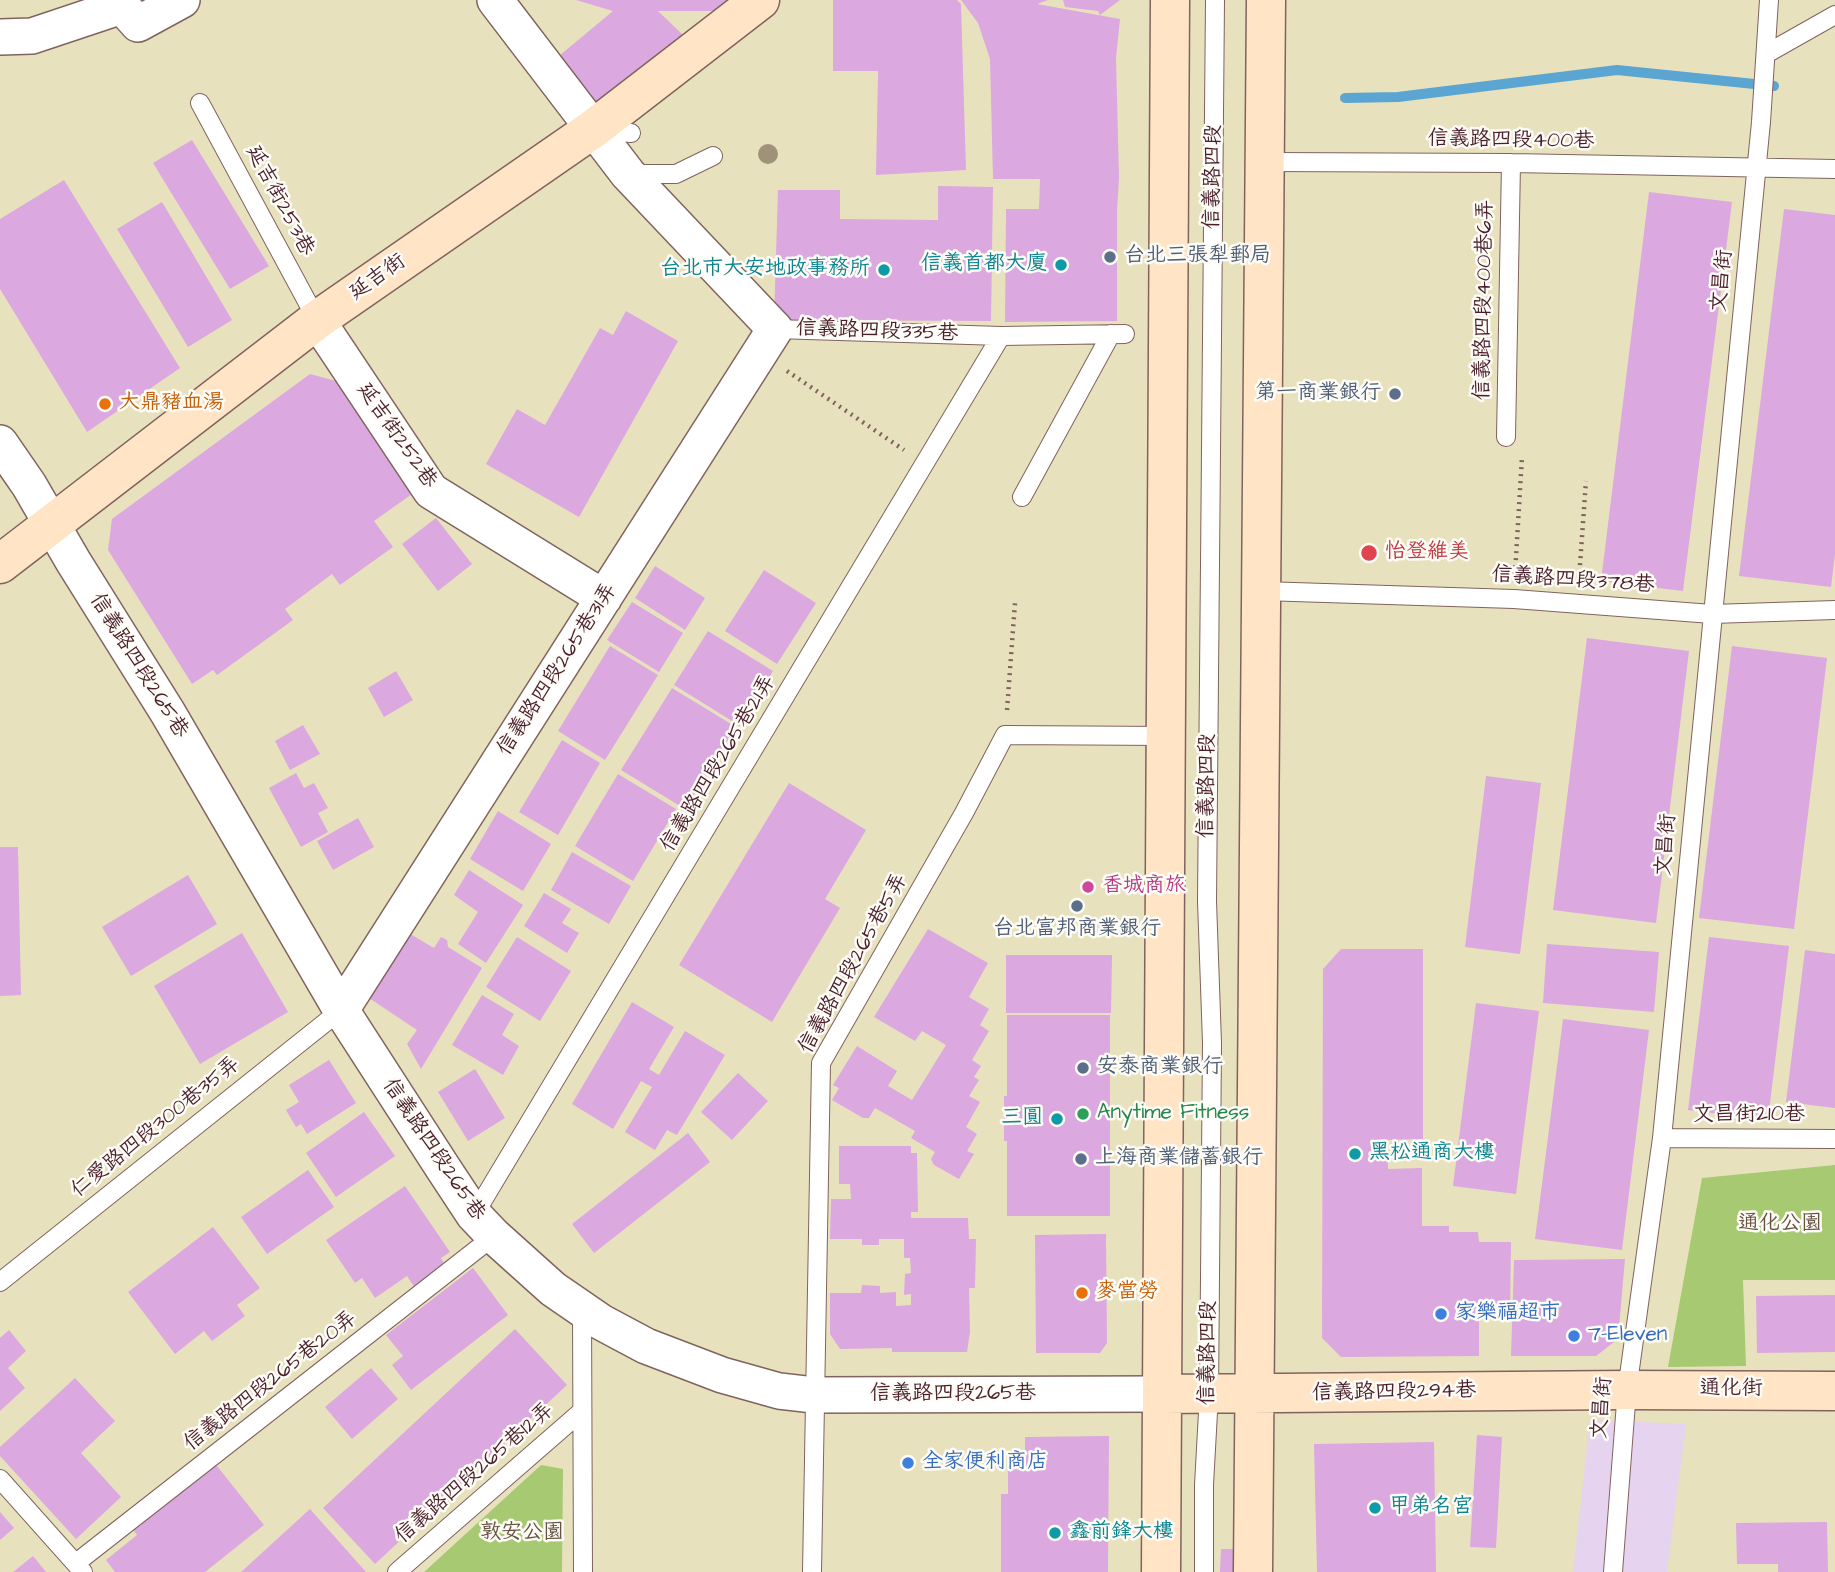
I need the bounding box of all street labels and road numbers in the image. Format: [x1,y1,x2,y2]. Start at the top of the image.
street label: 信義路四段 [1200,124,1228,230]
street label: 信義路四段400巷 [1427,127,1595,155]
street label: 延吉街253巷 [239,141,319,261]
street label: 信義路四段400巷6弄 [1471,199,1499,401]
street label: 文昌街 [1707,248,1739,314]
street label: 延吉街 [345,250,411,306]
street label: 信義路四段335巷 [795,317,959,347]
street label: 延吉街252巷 [350,378,442,494]
street label: 信義路四段378巷 [1491,563,1655,599]
street label: 信義路四段265巷31弄 [493,579,623,761]
street label: 信義路四段265巷 [83,589,193,743]
street label: 信義路四段265巷21弄 [656,671,782,857]
street label: 信義路四段 [1194,733,1222,839]
street label: 文昌街 [1652,813,1682,877]
street label: 信義路四段265巷5弄 [794,870,914,1058]
street label: 仁愛路四段300巷35弄 [67,1052,245,1204]
street label: 信義路四段265巷 [376,1074,490,1226]
street label: 文昌街210巷 [1693,1103,1805,1129]
street label: 信義路四段 [1195,1300,1223,1406]
street label: 信義路四段265巷20弄 [180,1307,362,1457]
street label: 文昌街 [1588,1376,1618,1440]
street label: 通化街 [1700,1377,1762,1403]
street label: 信義路四段294巷 [1312,1379,1476,1407]
street label: 信義路四段265巷 [870,1382,1036,1408]
street label: 信義路四段265巷12弄 [391,1398,559,1550]

